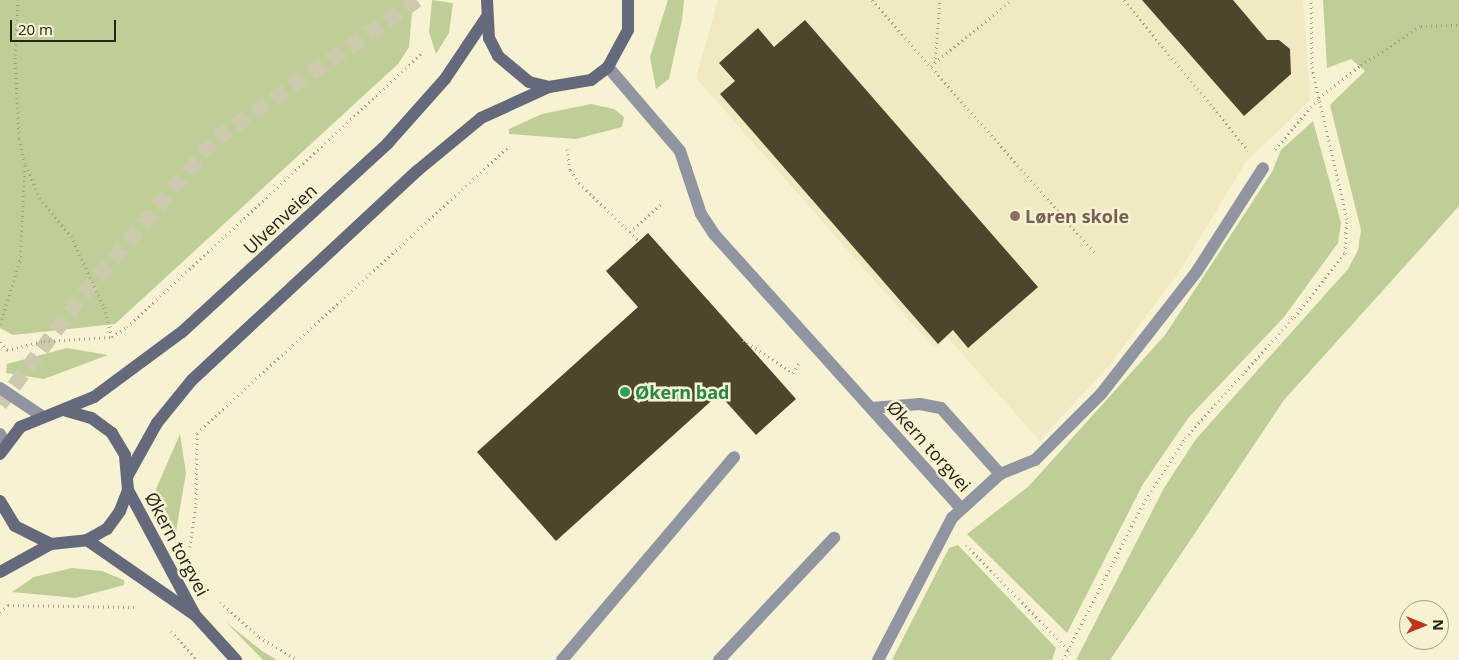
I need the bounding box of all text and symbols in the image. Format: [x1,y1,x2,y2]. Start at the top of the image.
scale bar [12,10,119,42]
text: 20 m [18,19,53,39]
street label: Ulvenveien [239,180,321,258]
place label: Løren skole [1025,205,1129,227]
marker: Løren skole [1009,210,1021,222]
place label: Økern bad [635,381,729,403]
marker: Økern bad [619,386,631,398]
street label: Økern torgvei [883,396,975,496]
street label: Økern torgvei [141,488,213,600]
north arrow [1399,600,1449,650]
text: N [1429,619,1448,631]

